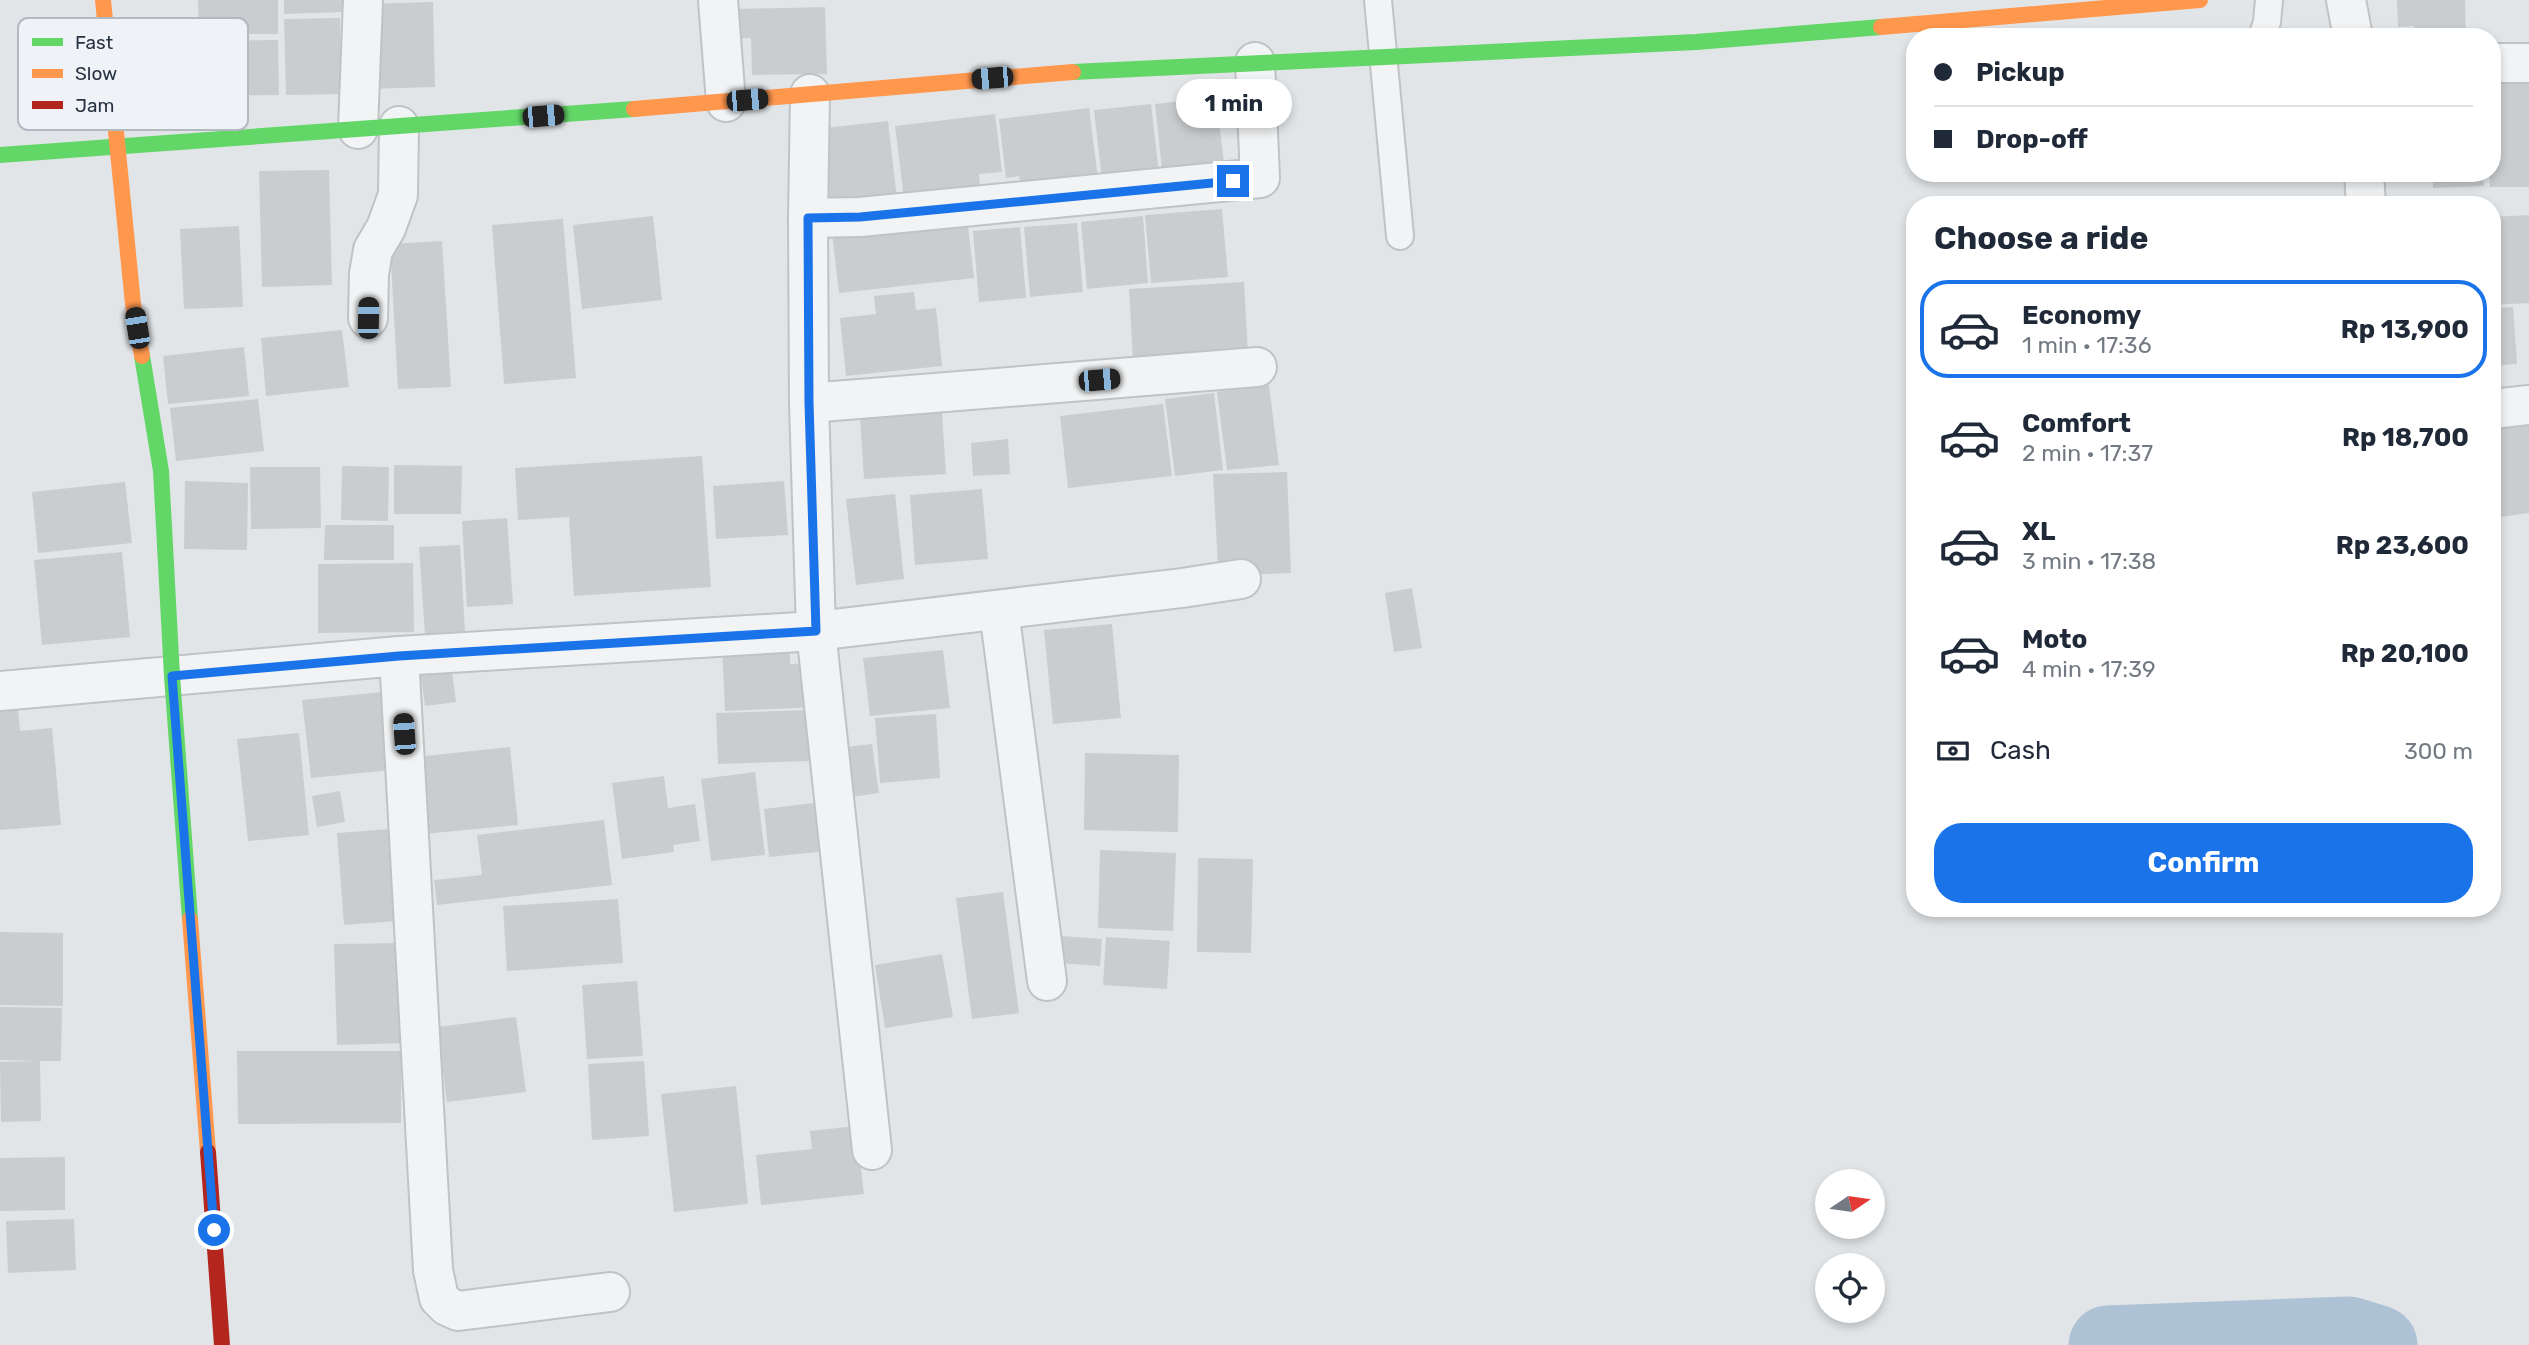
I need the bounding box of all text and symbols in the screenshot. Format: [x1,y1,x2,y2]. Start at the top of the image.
legend [18,18,248,130]
text: Fast [75,31,114,54]
text: Pickup [1976,57,2065,88]
text: Slow [75,62,117,85]
car [971,66,1014,90]
callout: 1 min [1175,80,1291,128]
car [726,88,769,112]
text: 1 min [1205,89,1263,117]
text: Jam [75,94,114,117]
car [522,104,565,128]
text: Drop-off [1976,124,2088,155]
route end [1217,165,1249,197]
text: Choose a ride [1934,219,2148,257]
car [358,297,379,339]
icon: car [1938,298,2001,361]
text: Economy [2022,300,2141,331]
car [124,306,151,350]
text: Rp 13,900 [2341,314,2469,345]
text: 1 min · 17:36 [2022,331,2152,359]
car [1078,368,1121,392]
icon: car [1938,406,2001,469]
text: Comfort [2022,408,2131,439]
text: Rp 18,700 [2342,422,2469,453]
text: 2 min · 17:37 [2022,439,2153,467]
icon: car [1938,514,2001,577]
text: XL [2022,516,2055,547]
text: Rp 23,600 [2336,530,2469,561]
text: 3 min · 17:38 [2022,547,2156,575]
icon: car [1938,622,2001,685]
text: Moto [2022,624,2087,655]
text: Rp 20,100 [2341,638,2469,669]
text: 4 min · 17:39 [2022,655,2156,683]
car [393,712,416,756]
icon: cash [1934,732,1972,770]
text: Cash [1990,735,2051,766]
text: 300 m [2404,737,2473,765]
button: Confirm [1934,823,2473,903]
north arrow [1815,1169,1885,1239]
map controls [1815,1169,1885,1323]
route start [198,1214,230,1246]
button: locate [1815,1253,1885,1323]

